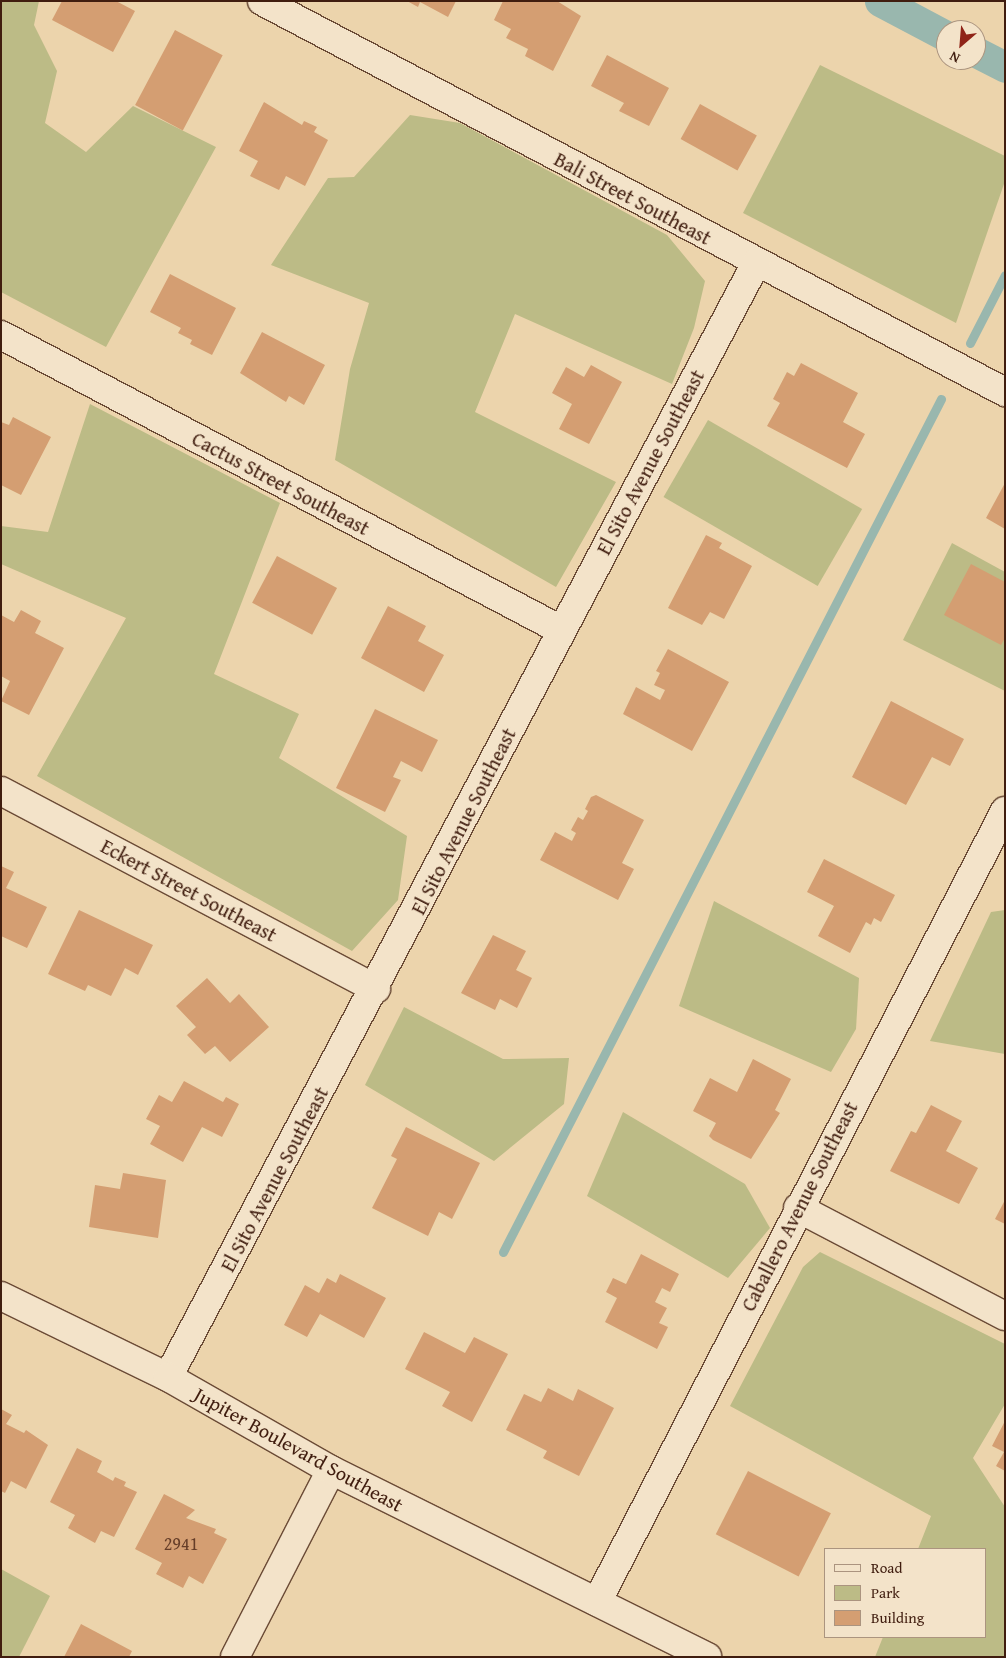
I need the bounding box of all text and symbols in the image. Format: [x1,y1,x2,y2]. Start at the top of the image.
north arrow [936,20,986,70]
text: N [946,46,963,69]
street label: Bali Street Southeast [550,146,716,250]
street label: El Sito Avenue Southeast [591,365,709,559]
street label: Cactus Street Southeast [188,426,374,540]
street label: El Sito Avenue Southeast [406,724,520,918]
street label: Eckert Street Southeast [97,834,281,946]
street label: El Sito Avenue Southeast [215,1082,333,1276]
street label: Caballero Avenue Southeast [736,1097,862,1315]
street label: Jupiter Boulevard Southeast [190,1382,408,1516]
house number: 2941 [164,1533,198,1555]
legend [824,1548,986,1638]
text: Road [871,1557,902,1578]
text: Park [871,1582,900,1603]
text: Building [871,1607,924,1628]

